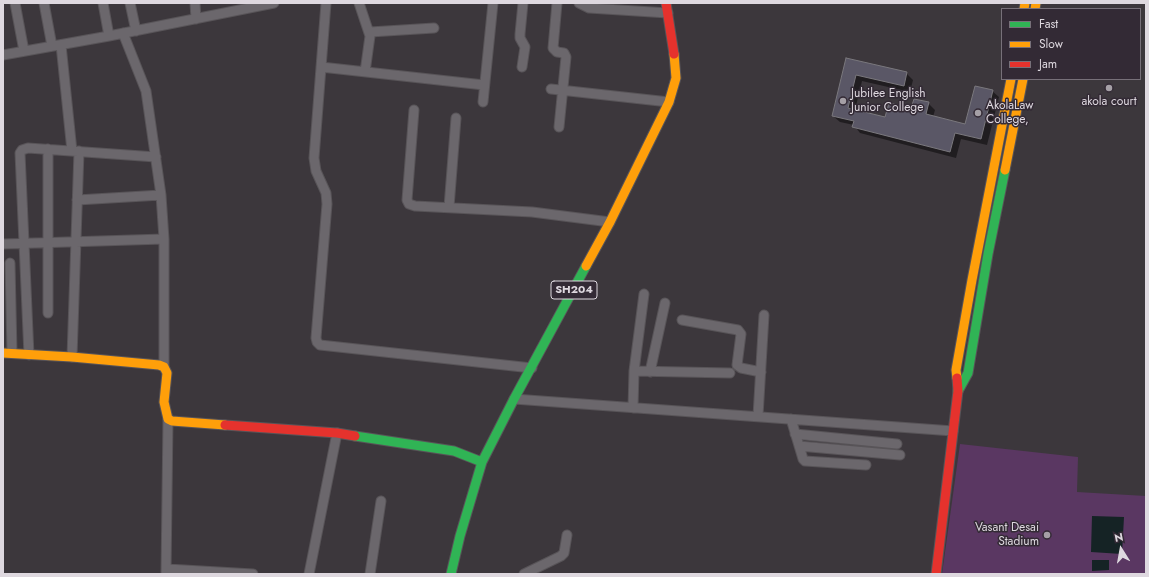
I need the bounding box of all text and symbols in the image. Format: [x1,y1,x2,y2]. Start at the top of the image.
legend [1001,8,1141,80]
text: Fast [1039,15,1058,33]
text: Slow [1039,35,1063,53]
text: Jam [1039,55,1057,73]
marker: akola court [1104,83,1114,93]
place label: Jubilee English Junior College [851,87,926,115]
place label: akola court [1081,95,1137,109]
marker: Jubilee English Junior College [838,96,848,106]
place label: AkolaLaw College, [986,99,1033,127]
marker: AkolaLaw College, [973,108,983,118]
road number: SH204 [551,281,597,299]
place label: Vasant Desai Stadium [975,521,1039,549]
north arrow [1101,529,1141,569]
text: N [1113,529,1125,546]
marker: Vasant Desai Stadium [1042,530,1052,540]

